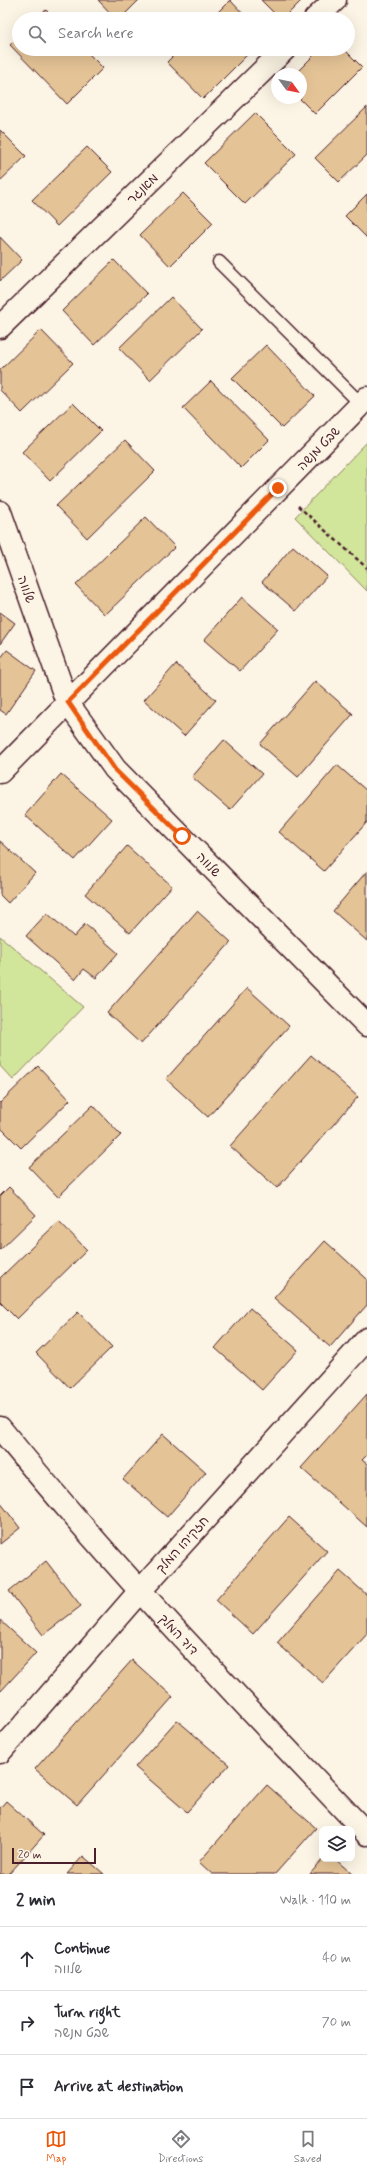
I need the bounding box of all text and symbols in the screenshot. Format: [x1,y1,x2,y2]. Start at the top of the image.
search box [12,12,355,56]
icon: search [26,23,48,45]
text: Search here [58,24,134,44]
north arrow [271,68,307,104]
street label: מאנגר [124,170,163,208]
street label: שבט מנשה [294,423,345,475]
route end [269,479,287,497]
street label: שלווה [13,573,39,606]
route start [173,827,191,845]
street label: שלווה [192,849,224,881]
street label: חזקיהו המלך [153,1513,213,1577]
street label: דוד המלך [154,1611,201,1659]
map controls [319,1826,355,1862]
button: layers [319,1826,355,1862]
scale bar [12,1846,96,1865]
text: 20 m [18,1848,41,1862]
text: 2 min [16,1889,56,1911]
text: Walk · 110 m [280,1892,351,1909]
text: Continue [54,1939,110,1959]
icon: ahead [16,1948,38,1970]
text: 40 m [322,1950,351,1967]
text: שלווה [54,1961,82,1978]
text: Turn right [54,2003,121,2023]
icon: right [16,2012,38,2034]
text: 70 m [322,2014,351,2031]
text: שבט מנשה [54,2025,109,2042]
icon: arrive [16,2076,38,2098]
text: Arrive at destination [54,2077,183,2097]
tab: Map [45,2128,67,2166]
tab: Directions [158,2128,203,2166]
tab: Saved [294,2128,322,2166]

